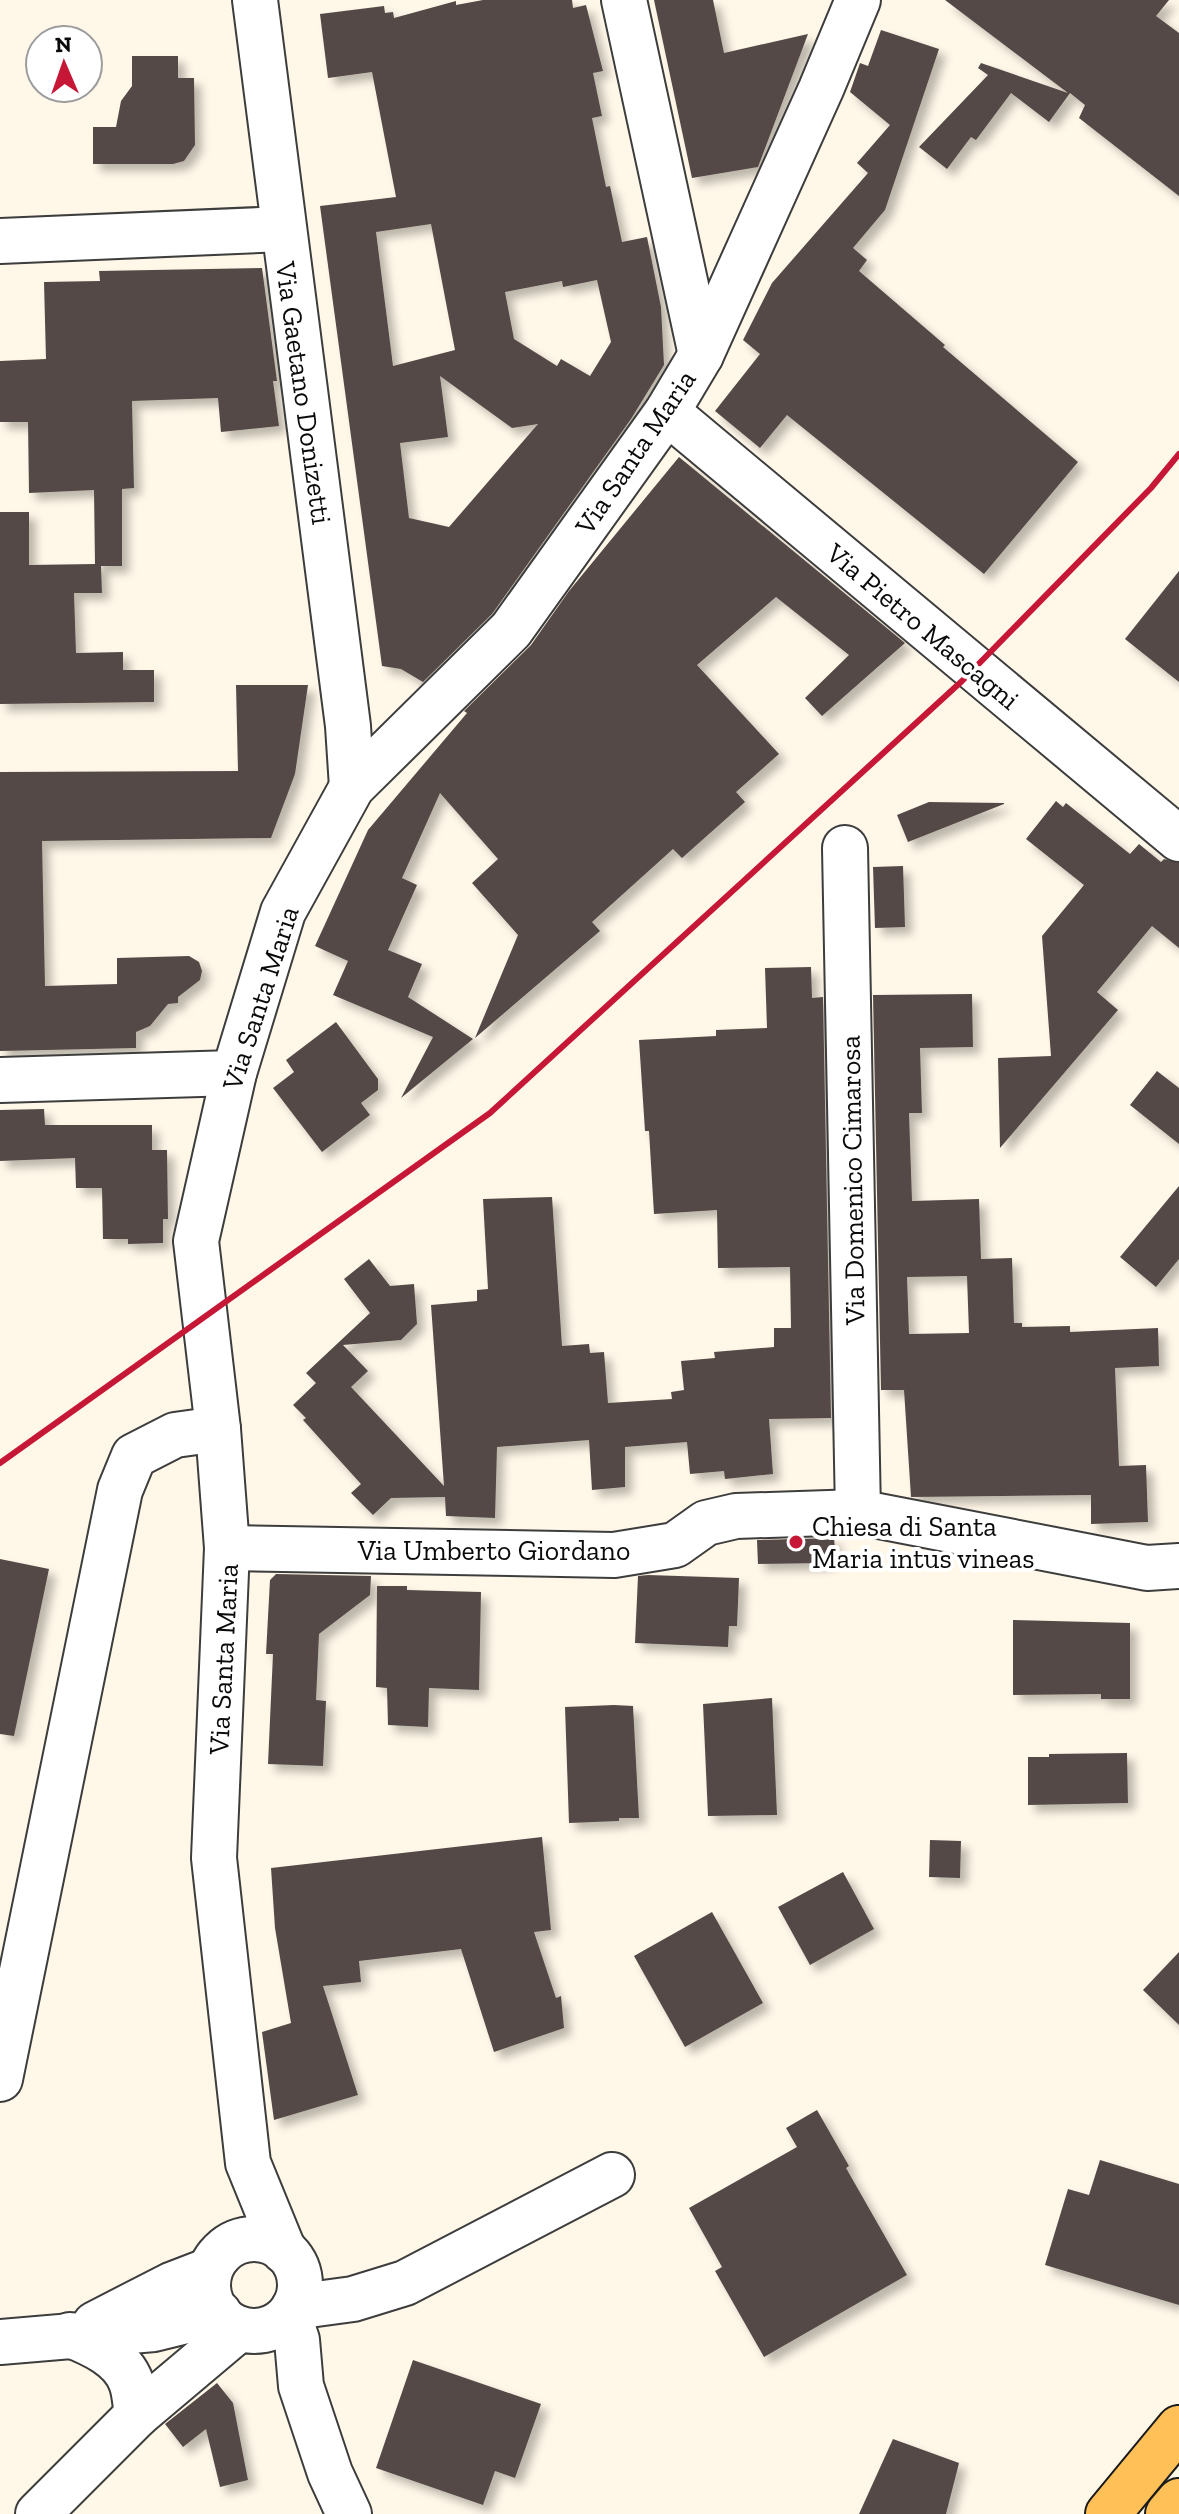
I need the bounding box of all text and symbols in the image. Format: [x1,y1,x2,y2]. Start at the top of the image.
north arrow [24,24,104,104]
text: N [54,31,72,58]
street label: Via Gaetano Donizetti [269,259,338,527]
street label: Via Santa Maria [568,363,703,542]
street label: Via Pietro Mascagni [819,536,1026,717]
street label: Via Santa Maria [215,902,306,1095]
street label: Via Domenico Cimarosa [833,1034,872,1326]
place label: Chiesa di Santa Maria intus vineas [812,1510,1034,1575]
marker: Chiesa di Santa Maria intus vineas [787,1533,805,1551]
street label: Via Umberto Giordano [357,1534,630,1567]
street label: Via Santa Maria [202,1562,245,1756]

